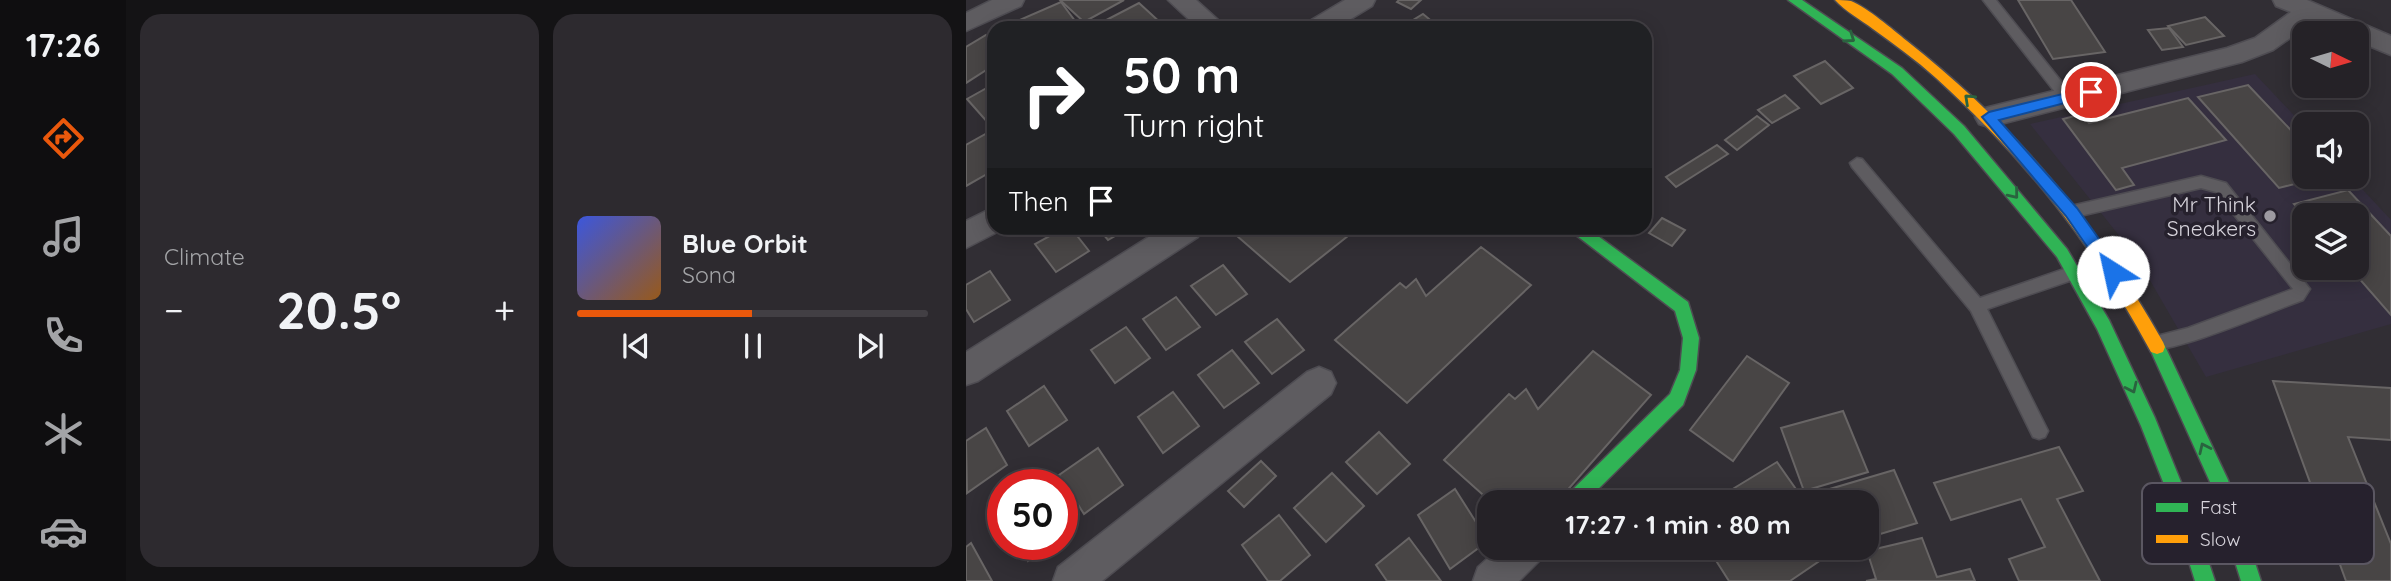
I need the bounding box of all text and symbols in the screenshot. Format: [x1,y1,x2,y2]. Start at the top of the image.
north arrow [2292,21,2370,98]
map controls [2292,21,2369,280]
text: 17:26 [26,25,100,65]
one-way arrow [1842,30,1855,42]
text: 50 m [1123,44,1240,105]
icon: right [1008,49,1099,140]
pin [2061,62,2121,122]
icon: arrive [2072,73,2110,111]
one-way arrow [1964,95,1977,108]
text: Turn right [1123,105,1264,145]
button: sound [2292,112,2369,189]
icon: directions [39,114,88,163]
icon: arrive [1082,182,1120,220]
text: Then [1008,185,1068,218]
one-way arrow [2006,186,2018,199]
place label: Mr Think Sneakers [2167,191,2256,241]
button: layers [2292,203,2369,280]
marker: Mr Think Sneakers [2262,208,2278,224]
icon: music [39,212,88,261]
text: Blue Orbit [682,227,808,260]
position arrow [2076,235,2150,309]
text: Climate [164,242,245,271]
text: Sona [682,260,736,289]
text: 20.5° [276,277,401,342]
text: − [164,286,184,334]
text: + [494,286,515,334]
icon: phone [39,311,88,360]
icon: previous [617,327,655,365]
icon: pause [734,327,772,365]
icon: next [851,327,889,365]
one-way arrow [2124,380,2138,393]
icon: climate [39,409,88,458]
one-way arrow [2198,443,2212,455]
speed limit sign: 50 [987,469,1078,560]
legend [2142,483,2374,564]
text: Fast [2200,495,2237,519]
icon: car [39,507,88,556]
text: 17:27 · 1 min · 80 m [1565,508,1791,541]
text: Slow [2200,527,2241,551]

